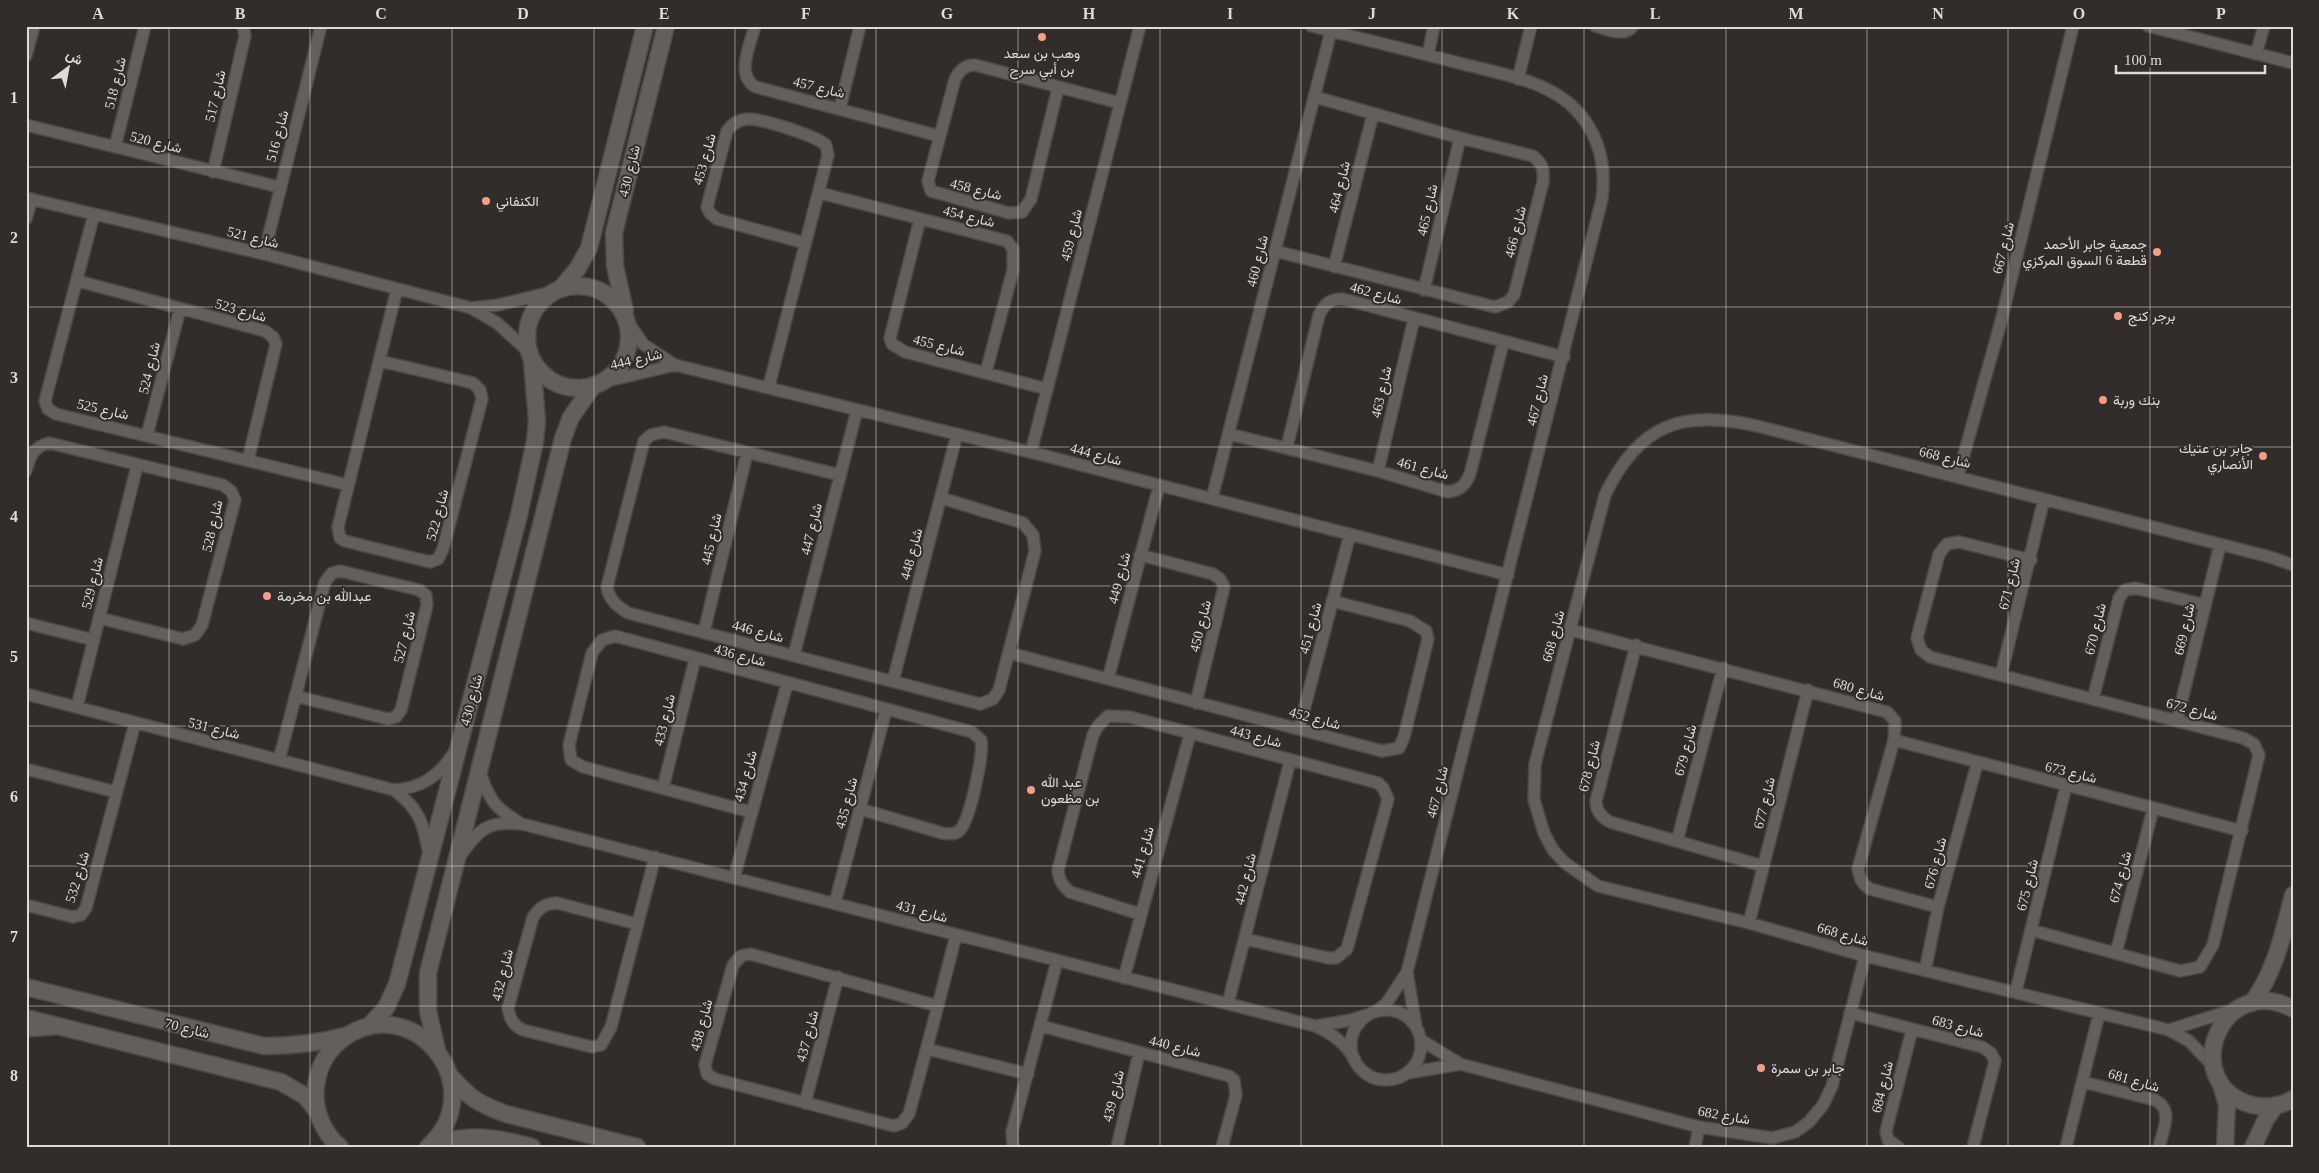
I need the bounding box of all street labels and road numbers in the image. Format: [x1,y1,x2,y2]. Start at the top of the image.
street label: شارع 518 [102,56,132,111]
street label: شارع 517 [202,69,232,124]
street label: شارع 457 [791,74,846,104]
street label: شارع 516 [263,109,294,164]
street label: شارع 520 [128,129,183,159]
street label: شارع 453 [690,132,722,187]
street label: شارع 430 [616,144,646,199]
street label: شارع 464 [1326,160,1356,215]
street label: شارع 458 [948,176,1003,206]
street label: شارع 465 [1414,183,1444,238]
street label: شارع 454 [941,203,996,233]
street label: شارع 466 [1502,205,1532,260]
street label: شارع 459 [1058,208,1088,263]
street label: شارع 667 [1990,221,2020,276]
street label: شارع 521 [225,224,280,254]
street label: شارع 460 [1244,234,1274,289]
street label: شارع 462 [1348,279,1403,310]
street label: شارع 523 [213,296,268,328]
street label: شارع 455 [911,332,966,362]
street label: شارع 524 [136,341,166,396]
street label: شارع 444 [609,346,664,376]
street label: شارع 463 [1368,365,1398,420]
street label: شارع 467 [1524,373,1554,428]
street label: شارع 525 [75,396,130,426]
street label: شارع 444 [1068,440,1123,471]
street label: شارع 668 [1917,444,1972,474]
street label: شارع 461 [1395,454,1450,485]
street label: شارع 522 [423,488,454,543]
street label: شارع 528 [199,499,229,554]
street label: شارع 447 [798,502,828,557]
street label: شارع 445 [698,512,728,567]
street label: شارع 448 [897,527,928,582]
street label: شارع 449 [1105,551,1136,606]
street label: شارع 529 [79,556,109,611]
street label: شارع 671 [1996,557,2026,612]
street label: شارع 450 [1187,599,1217,654]
street label: شارع 451 [1296,601,1327,656]
street label: شارع 670 [2082,602,2112,657]
street label: شارع 669 [2171,602,2201,657]
street label: شارع 668 [1539,609,1570,664]
street label: شارع 527 [391,610,421,665]
street label: شارع 446 [730,617,785,648]
street label: شارع 436 [712,641,767,672]
street label: شارع 430 [457,673,488,728]
street label: شارع 680 [1831,675,1886,707]
street label: شارع 433 [651,693,681,748]
street label: شارع 672 [2164,695,2219,726]
street label: شارع 452 [1287,704,1342,735]
street label: شارع 531 [186,715,241,745]
street label: شارع 443 [1228,722,1283,753]
street label: شارع 679 [1671,723,1702,778]
street label: شارع 678 [1576,739,1606,794]
street label: شارع 434 [731,749,763,804]
street label: شارع 673 [2043,759,2098,789]
street label: شارع 467 [1424,765,1454,820]
street label: شارع 435 [832,776,863,831]
street label: شارع 677 [1751,776,1781,831]
street label: شارع 441 [1128,825,1160,880]
street label: شارع 676 [1921,836,1952,891]
street label: شارع 532 [63,850,95,905]
street label: شارع 674 [2106,850,2137,905]
street label: شارع 442 [1232,852,1262,907]
street label: شارع 675 [2014,858,2044,913]
street label: شارع 431 [894,897,949,928]
street label: شارع 668 [1815,920,1870,952]
street label: شارع 432 [489,948,519,1003]
street label: شارع 438 [687,998,718,1053]
street label: شارع 437 [793,1009,824,1064]
street label: شارع 683 [1930,1012,1985,1043]
street label: شارع 70 [162,1016,211,1044]
street label: شارع 440 [1147,1033,1202,1063]
street label: شارع 684 [1869,1060,1899,1115]
street label: شارع 681 [2106,1066,2161,1098]
street label: شارع 439 [1100,1069,1130,1124]
street label: شارع 682 [1696,1104,1751,1130]

